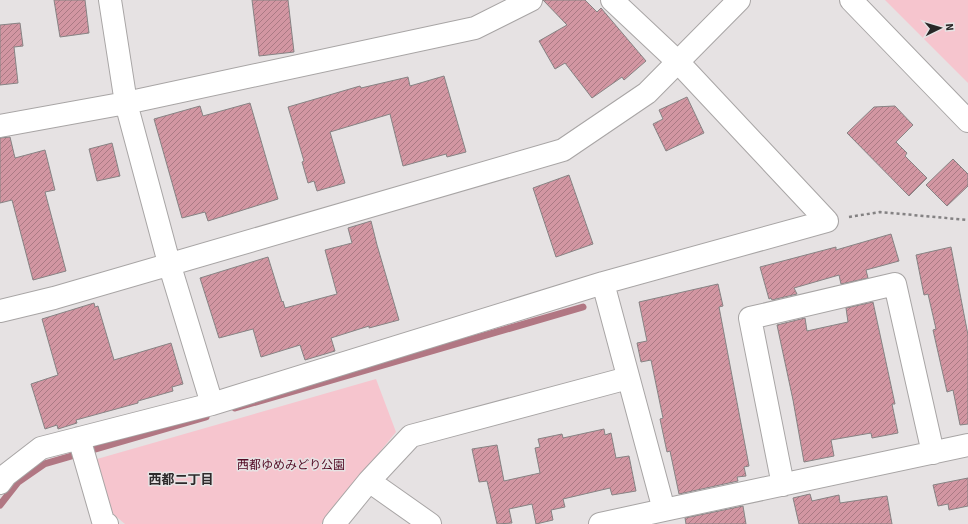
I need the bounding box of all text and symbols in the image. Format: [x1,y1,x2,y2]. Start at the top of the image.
north arrow [920,8,960,48]
text: N [942,23,957,31]
park label: 西都ゆめみどり公園 [237,457,345,474]
district label: 西都二丁目 [148,471,214,489]

